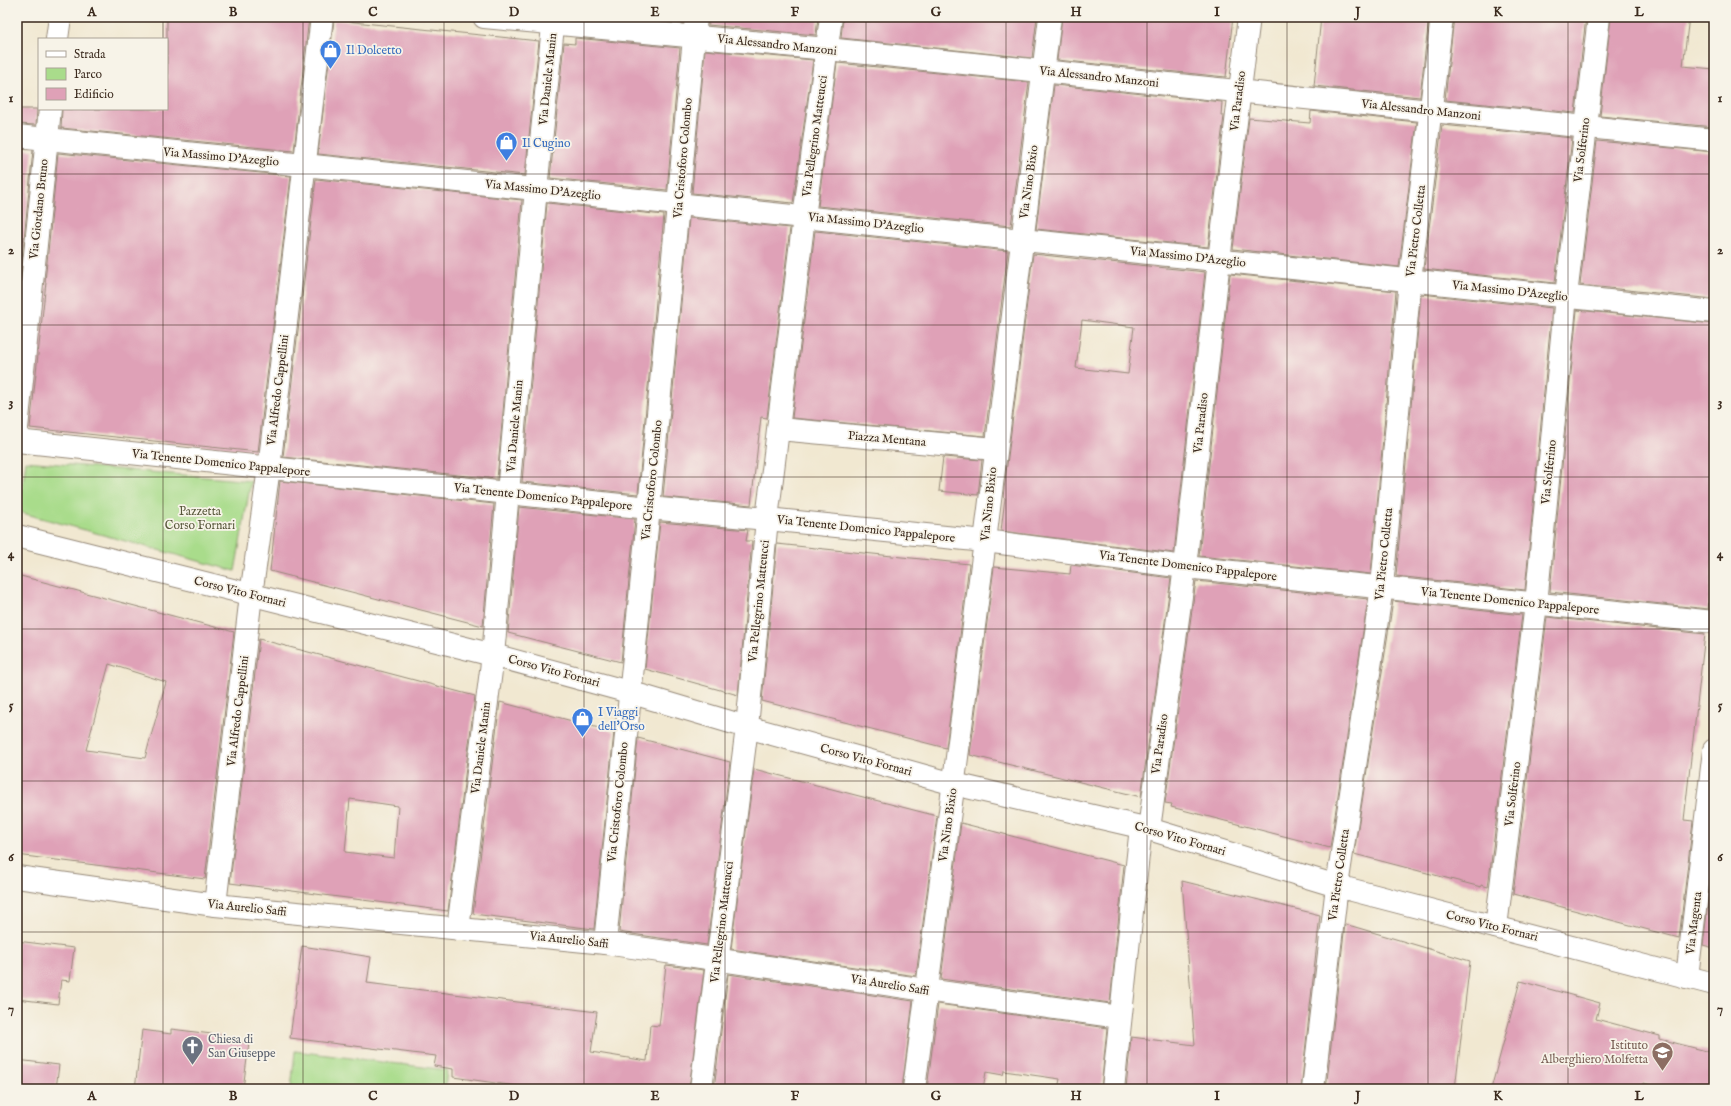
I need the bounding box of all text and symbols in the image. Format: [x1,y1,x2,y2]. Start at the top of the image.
text: A [87,4,98,21]
text: B [229,4,238,21]
text: C [368,4,378,21]
text: D [509,4,520,21]
text: E [650,4,660,21]
text: F [791,4,800,21]
text: G [931,4,942,21]
text: H [1070,4,1082,21]
text: I [1214,4,1220,21]
text: J [1353,4,1361,21]
text: K [1493,4,1503,21]
text: L [1633,4,1644,21]
street label: Via Alessandro Manzoni [716,31,837,59]
street label: Via Daniele Manin [536,32,560,127]
shop icon: Il Dolcetto [317,37,343,70]
legend [38,38,168,110]
place label: Il Dolcetto [346,43,402,58]
text: Strada [74,47,106,62]
street label: Via Alessandro Manzoni [1038,63,1159,91]
text: Parco [74,67,103,82]
street label: Via Paradiso [1227,69,1249,133]
street label: Via Pellegrino Matteucci [799,74,831,199]
text: Edificio [74,87,114,102]
text: 1 [9,90,14,107]
text: 1 [1718,90,1723,107]
street label: Via Alessandro Manzoni [1360,96,1481,124]
street label: Via Cristoforo Colombo [670,97,696,220]
street label: Via Solferino [1570,116,1593,184]
shop icon: Il Cugino [494,130,520,163]
place label: Il Cugino [522,136,571,151]
street label: Via Massimo D'Azeglio [161,144,280,170]
street label: Via Nino Bixio [1016,144,1042,221]
street label: Via Giordano Bruno [26,158,52,261]
street label: Via Massimo D'Azeglio [483,176,602,204]
street label: Via Pietro Colletta [1403,183,1429,279]
street label: Via Massimo D'Azeglio [806,209,925,237]
text: 2 [8,242,14,259]
text: 2 [1717,242,1723,259]
street label: Via Massimo D'Azeglio [1128,243,1247,271]
street label: Via Massimo D'Azeglio [1450,277,1569,305]
street label: Via Alfredo Cappellini [264,334,293,447]
street label: Via Daniele Manin [503,379,527,474]
street label: Via Paradiso [1190,391,1212,455]
text: 3 [9,394,14,411]
text: 3 [1718,394,1723,411]
street label: Via Cristoforo Colombo [638,419,666,542]
street label: Piazza Mentana [847,428,927,450]
street label: Via Solferino [1538,438,1560,506]
street label: Via Tenente Domenico Pappalepore [130,446,311,481]
street label: Via Nino Bixio [978,466,1000,543]
street label: Via Tenente Domenico Pappalepore [452,480,633,515]
park label: Pazzetta Corso Fornari [165,504,235,533]
street label: Via Pietro Colletta [1372,506,1396,602]
street label: Via Tenente Domenico Pappalepore [775,512,956,547]
street label: Via Pellegrino Matteucci [745,539,773,664]
text: 4 [8,546,15,563]
text: 4 [1717,546,1724,563]
street label: Via Tenente Domenico Pappalepore [1097,548,1278,585]
street label: Corso Vito Fornari [192,573,288,611]
street label: Via Tenente Domenico Pappalepore [1419,584,1600,619]
street label: Corso Vito Fornari [506,652,602,690]
street label: Via Alfredo Cappellini [224,655,253,768]
text: 5 [9,697,14,714]
text: 5 [1718,697,1723,714]
street label: Via Daniele Manin [468,701,494,796]
place label: I Viaggi dell'Orso [598,705,645,734]
shop icon: I Viaggi dell'Orso [570,706,596,739]
street label: Via Paradiso [1148,712,1172,776]
street label: Via Cristoforo Colombo [604,741,632,864]
street label: Corso Vito Fornari [818,741,914,779]
street label: Via Solferino [1501,760,1524,828]
street label: Via Nino Bixio [935,787,961,864]
street label: Corso Vito Fornari [1133,819,1227,859]
street label: Via Pietro Colletta [1325,827,1353,923]
text: 6 [8,849,14,866]
text: 6 [1717,849,1723,866]
street label: Via Pellegrino Matteucci [707,860,737,985]
street label: Via Magenta [1683,890,1705,956]
street label: Via Aurelio Saffi [206,896,288,920]
street label: Corso Vito Fornari [1444,907,1540,945]
street label: Via Aurelio Saffi [528,928,610,952]
street label: Via Aurelio Saffi [849,971,931,999]
text: 7 [8,1001,14,1018]
text: 7 [1717,1001,1723,1018]
place label: Chiesa di San Giuseppe [208,1032,276,1062]
church icon: Chiesa di San Giuseppe [179,1033,205,1066]
place label: Istituto Alberghiero Molfetta [1540,1038,1649,1067]
school or university icon: Istituto Alberghiero Molfetta [1650,1039,1676,1072]
text: A [87,1088,98,1105]
text: B [229,1088,238,1105]
text: C [368,1088,378,1105]
text: D [509,1088,520,1105]
text: E [650,1088,660,1105]
text: F [791,1088,800,1105]
text: G [931,1088,942,1105]
text: H [1070,1088,1082,1105]
text: I [1214,1088,1220,1105]
text: J [1353,1088,1361,1105]
text: K [1493,1088,1503,1105]
text: L [1633,1088,1644,1105]

